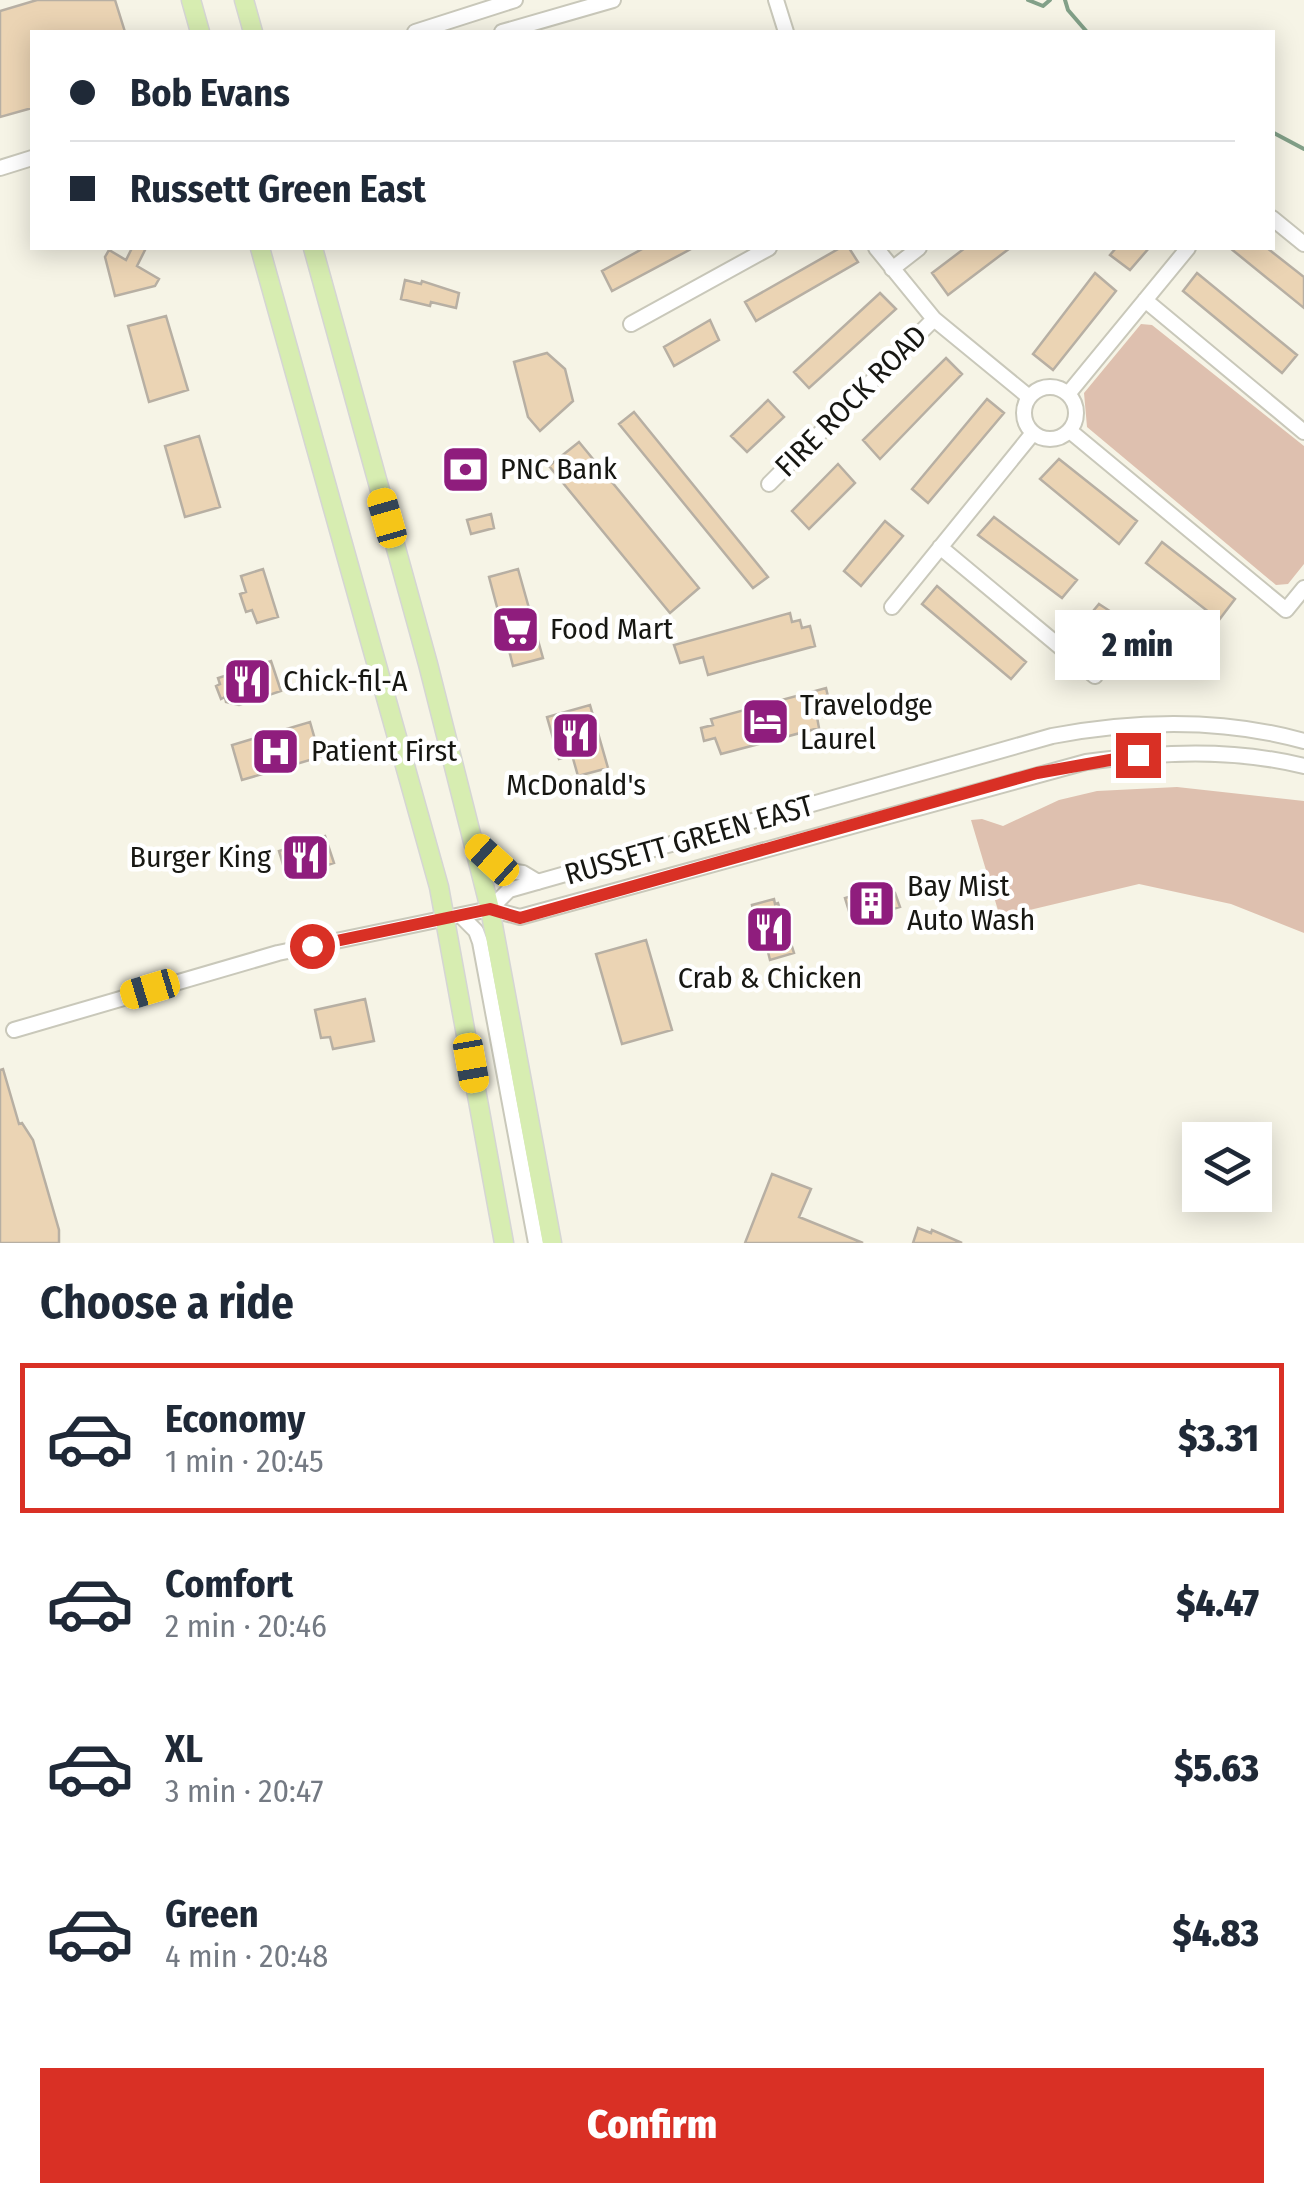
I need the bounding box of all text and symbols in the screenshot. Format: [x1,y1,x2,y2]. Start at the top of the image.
text: Bob Evans [130,70,290,116]
text: Russett Green East [130,166,426,212]
street label: FIRE ROCK ROAD [768,318,934,484]
bank icon: PNC Bank [439,443,491,495]
place label: PNC Bank [500,451,617,487]
car [364,485,410,551]
supermarket icon: Food Mart [489,603,541,655]
callout: 2 min [1056,610,1220,680]
place label: Food Mart [550,611,673,647]
text: 2 min [1102,626,1173,664]
restaurant icon: Chick-fil-A [222,655,274,707]
place label: Chick-fil-A [283,663,408,699]
place label: Travelodge Laurel [800,687,933,757]
hotel icon: Travelodge Laurel [739,696,791,748]
restaurant icon: McDonald's [550,710,602,762]
hospital icon: Patient First [250,725,302,777]
place label: Patient First [311,733,457,769]
route end [1116,733,1161,778]
place label: McDonald's [506,767,646,803]
street label: RUSSETT GREEN EAST [561,787,817,893]
car [460,829,524,891]
restaurant icon: Burger King [280,831,332,883]
place label: Burger King [130,839,272,875]
place label: Bay Mist Auto Wash [907,868,1035,938]
building icon: Bay Mist Auto Wash [846,877,898,929]
restaurant icon: Crab & Chicken [744,903,796,955]
route start [290,924,335,969]
place label: Crab & Chicken [678,960,862,996]
car [117,966,183,1012]
car [451,1031,491,1095]
map controls [1182,1122,1272,1212]
button: layers [1182,1122,1272,1212]
text: Choose a ride [40,1276,294,1330]
icon: car [45,1393,135,1483]
text: Economy [165,1396,305,1442]
text: $3.31 [1178,1415,1259,1461]
text: 1 min · 20:45 [165,1442,324,1480]
icon: car [45,1558,135,1648]
text: Comfort [165,1561,293,1607]
text: $4.47 [1176,1580,1259,1626]
text: 2 min · 20:46 [165,1607,327,1645]
icon: car [45,1723,135,1813]
text: XL [165,1726,203,1772]
text: $5.63 [1174,1745,1259,1791]
text: 3 min · 20:47 [165,1772,324,1810]
icon: car [45,1888,135,1978]
text: Green [165,1891,259,1937]
text: $4.83 [1173,1910,1259,1956]
text: 4 min · 20:48 [165,1937,328,1975]
button: Confirm [40,2068,1264,2183]

